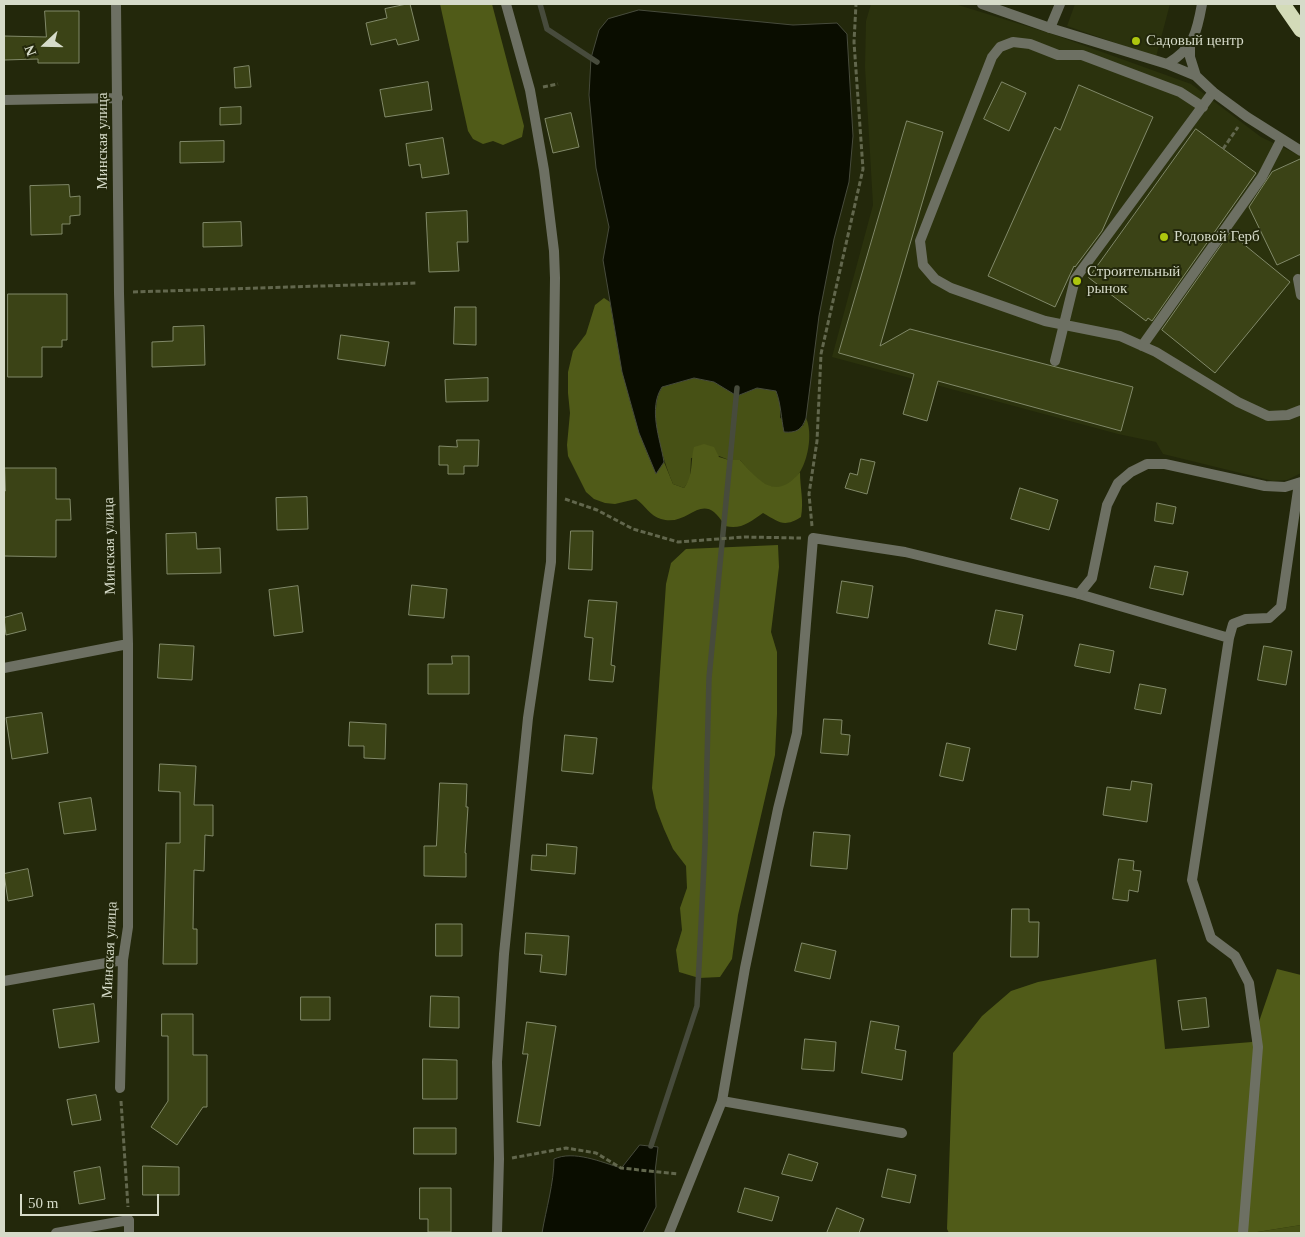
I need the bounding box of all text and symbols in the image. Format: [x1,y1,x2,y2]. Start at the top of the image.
north arrow [20,20,70,70]
place label: Садовый центр [1146,32,1244,50]
marker: Садовый центр [1130,35,1142,47]
text: N [22,43,39,58]
street label: Минская улица [94,92,112,190]
place label: Родовой Герб [1174,228,1260,246]
marker: Родовой Герб [1158,231,1170,243]
place label: Строительный рынок [1087,263,1180,298]
marker: Строительный рынок [1071,275,1083,287]
street label: Минская улица [100,497,120,595]
street label: Минская улица [98,901,122,999]
scale bar [22,1184,161,1216]
text: 50 m [28,1195,58,1211]

